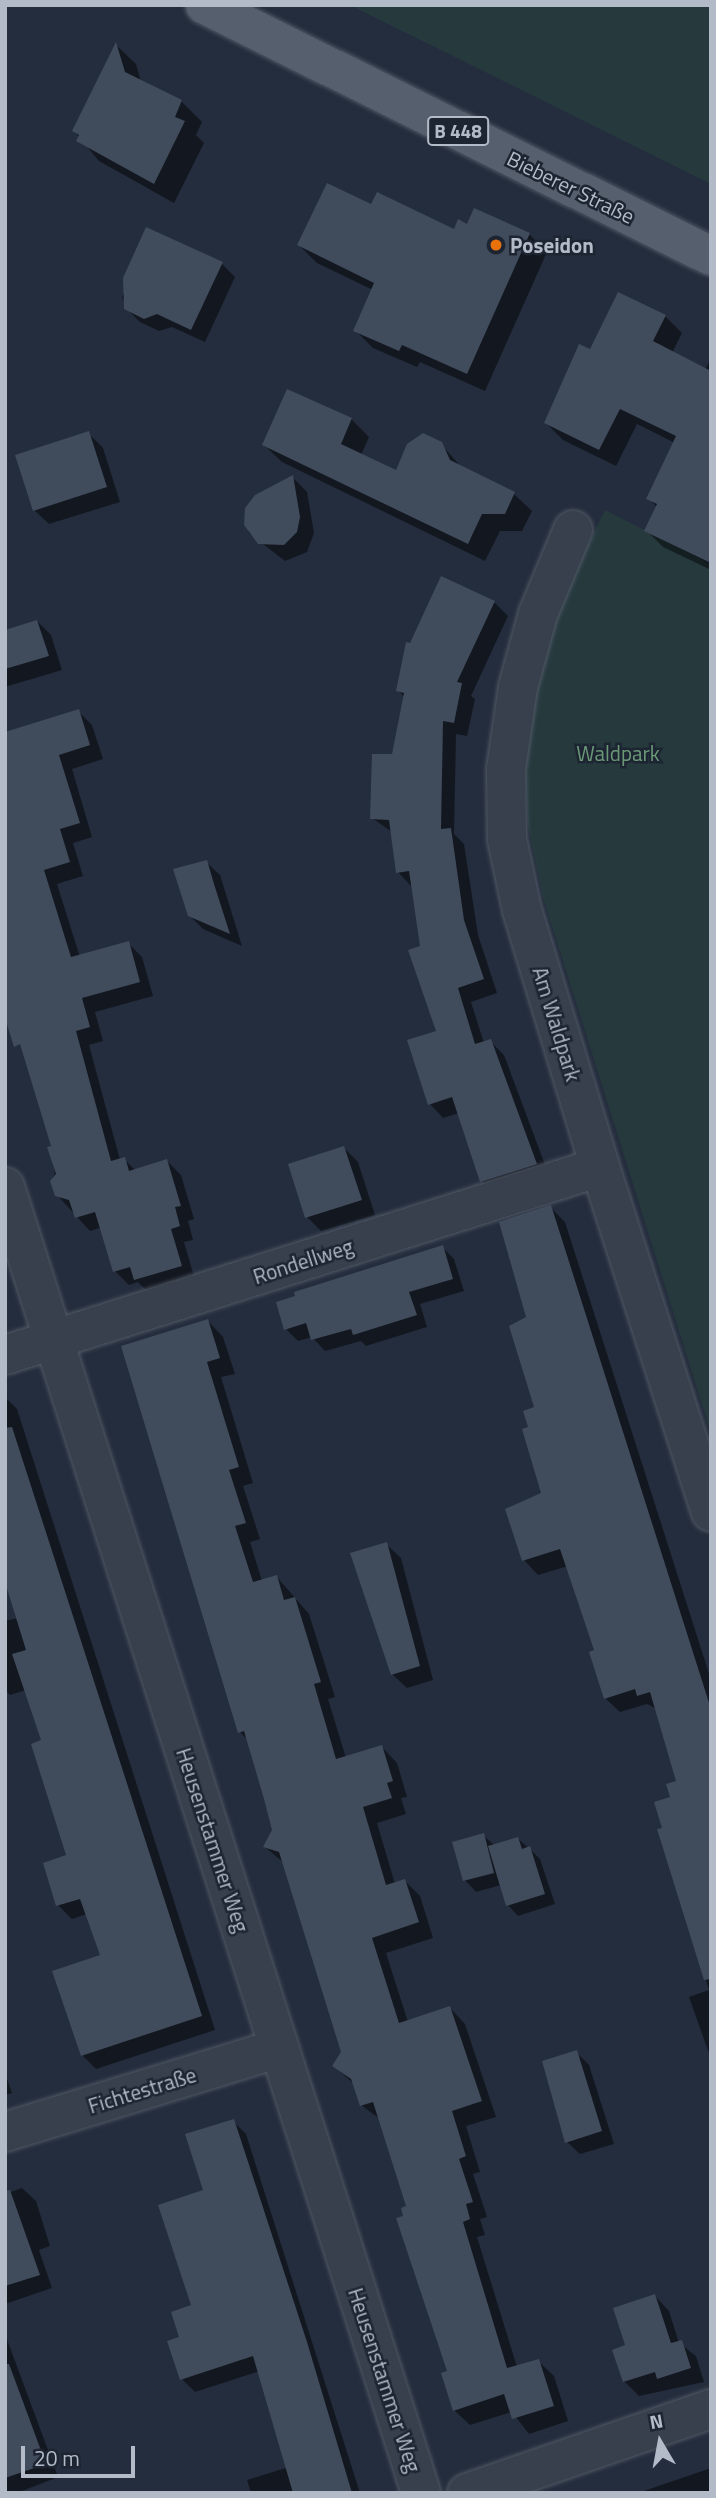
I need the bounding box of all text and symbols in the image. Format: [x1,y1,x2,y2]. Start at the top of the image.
road number: B 448 [426,116,490,146]
street label: Bieberer Straße [503,145,639,229]
place label: Poseidon [510,232,594,258]
marker: Poseidon [488,237,504,253]
park label: Waldpark [576,740,660,766]
street label: Am Waldpark [528,964,586,1084]
street label: Rondellweg [250,1233,356,1289]
street label: Heusenstammer Weg [171,1745,255,1935]
street label: Fichtestraße [85,2062,199,2118]
street label: Heusenstammer Weg [343,2285,427,2475]
text: N [647,2405,665,2436]
north arrow [625,2407,695,2477]
scale bar [24,2432,138,2476]
text: 20 m [34,2442,80,2474]

